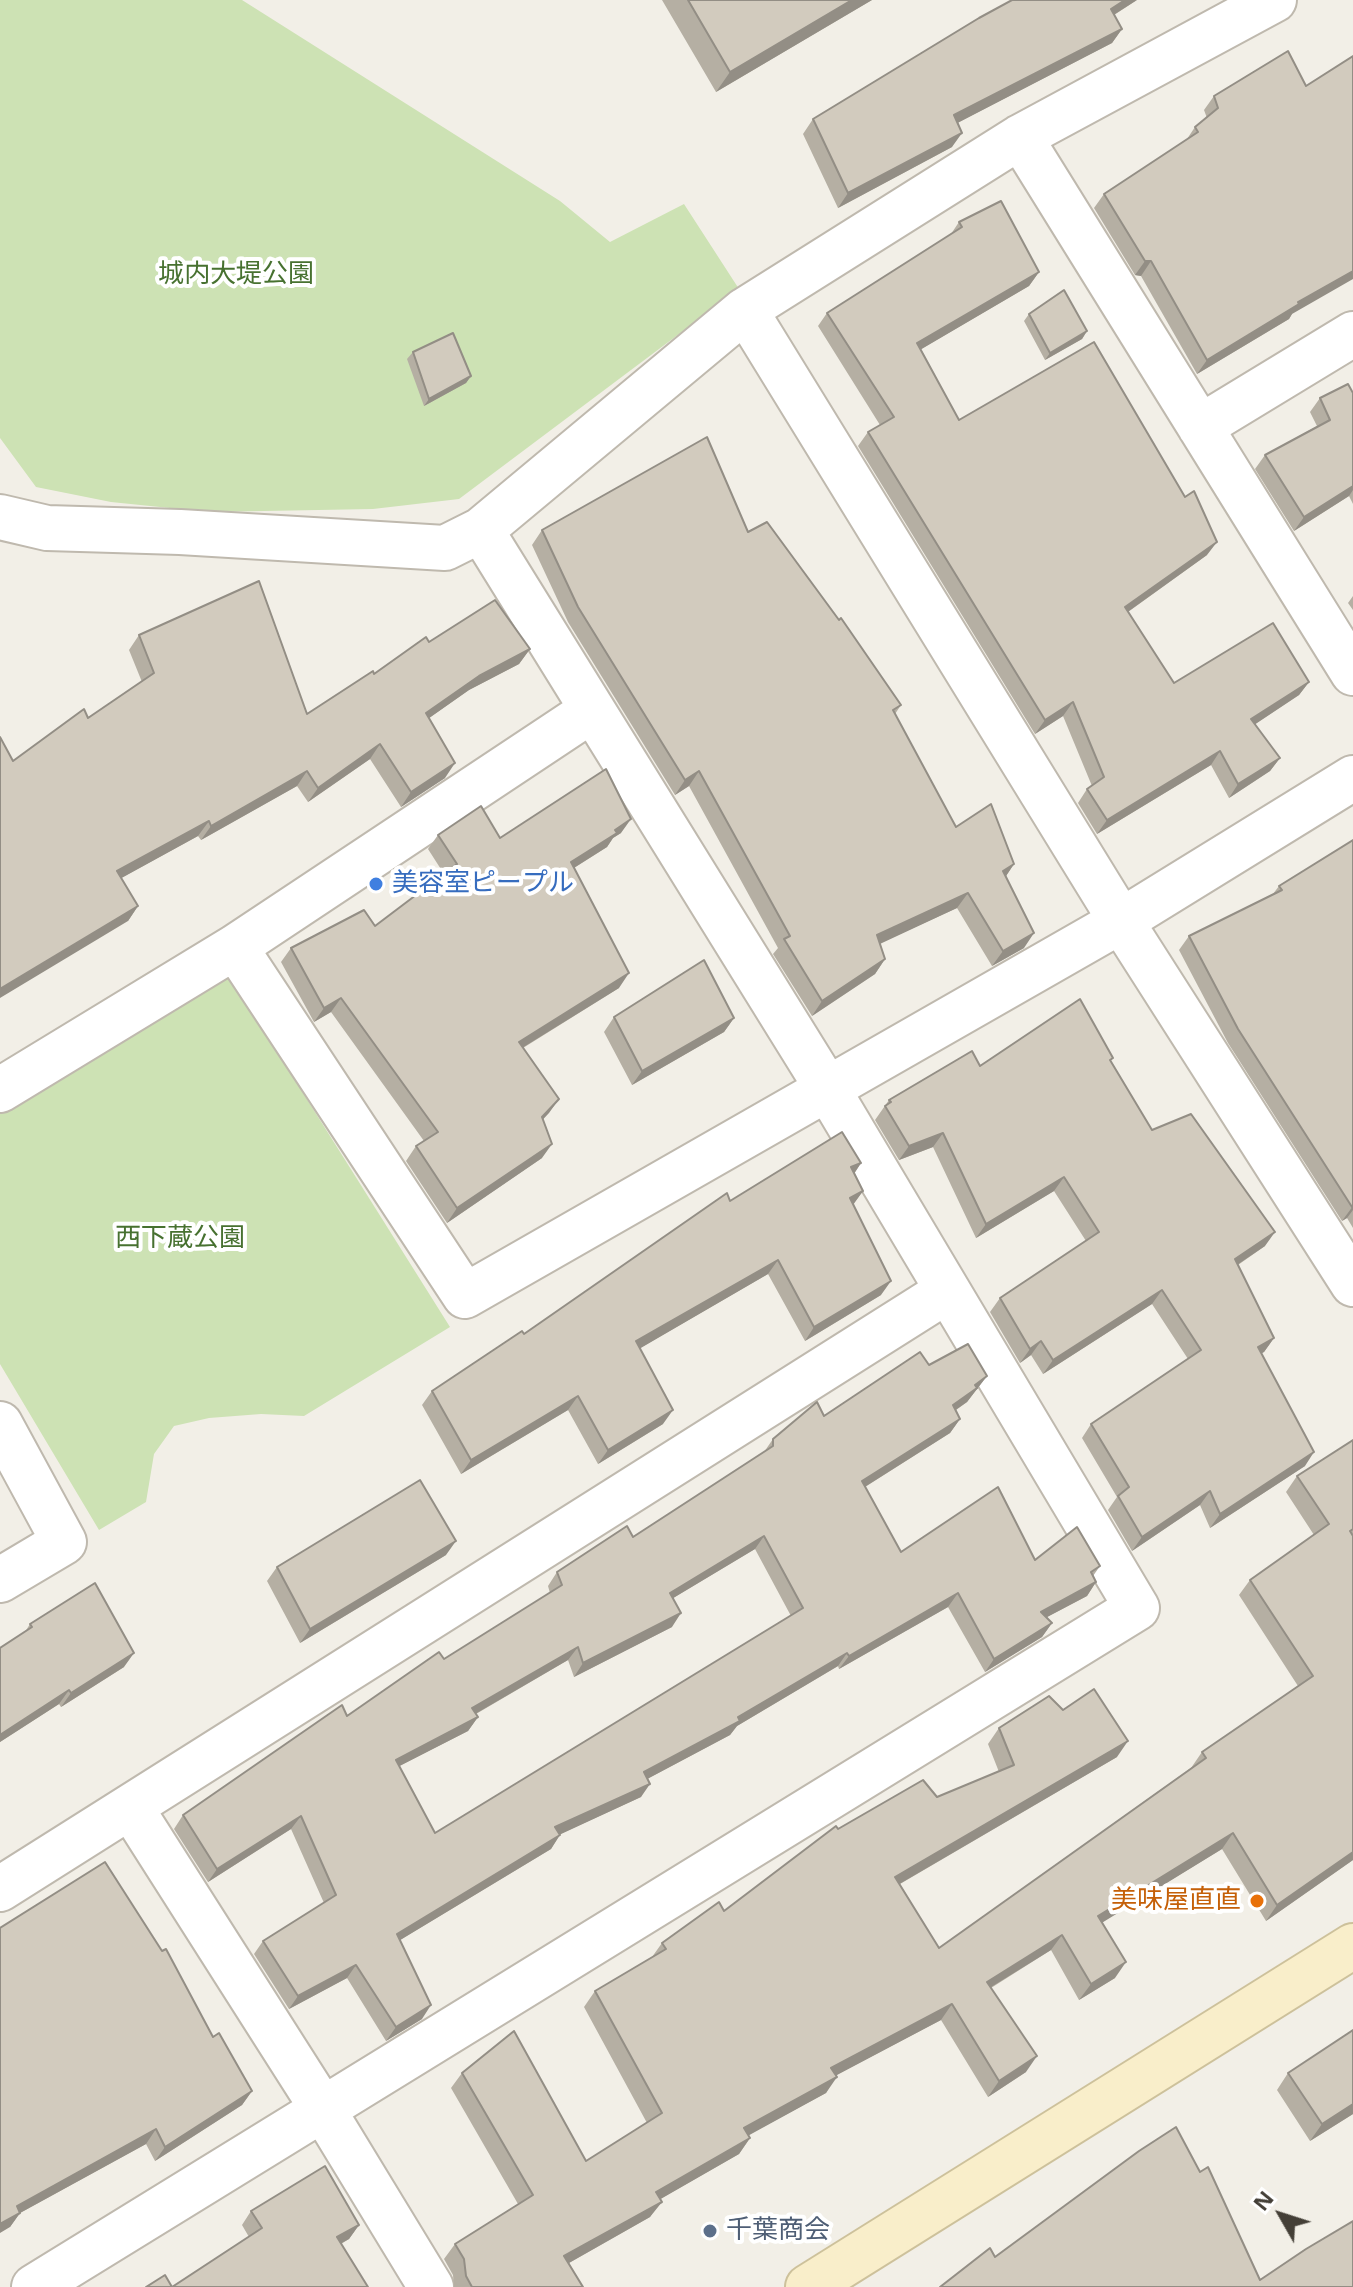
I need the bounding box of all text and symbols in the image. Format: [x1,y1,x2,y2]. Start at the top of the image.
park label: 城内大堤公園 [158,259,314,291]
place label: 美容室ピープル [392,868,574,900]
marker: 美容室ピープル [367,875,385,893]
park label: 西下蔵公園 [115,1223,245,1255]
place label: 美味屋直直 [1111,1885,1241,1917]
marker: 美味屋直直 [1248,1892,1266,1910]
north arrow [1241,2175,1321,2255]
text: N [1245,2184,1280,2216]
place label: 千葉商会 [726,2215,830,2247]
marker: 千葉商会 [701,2222,719,2240]

